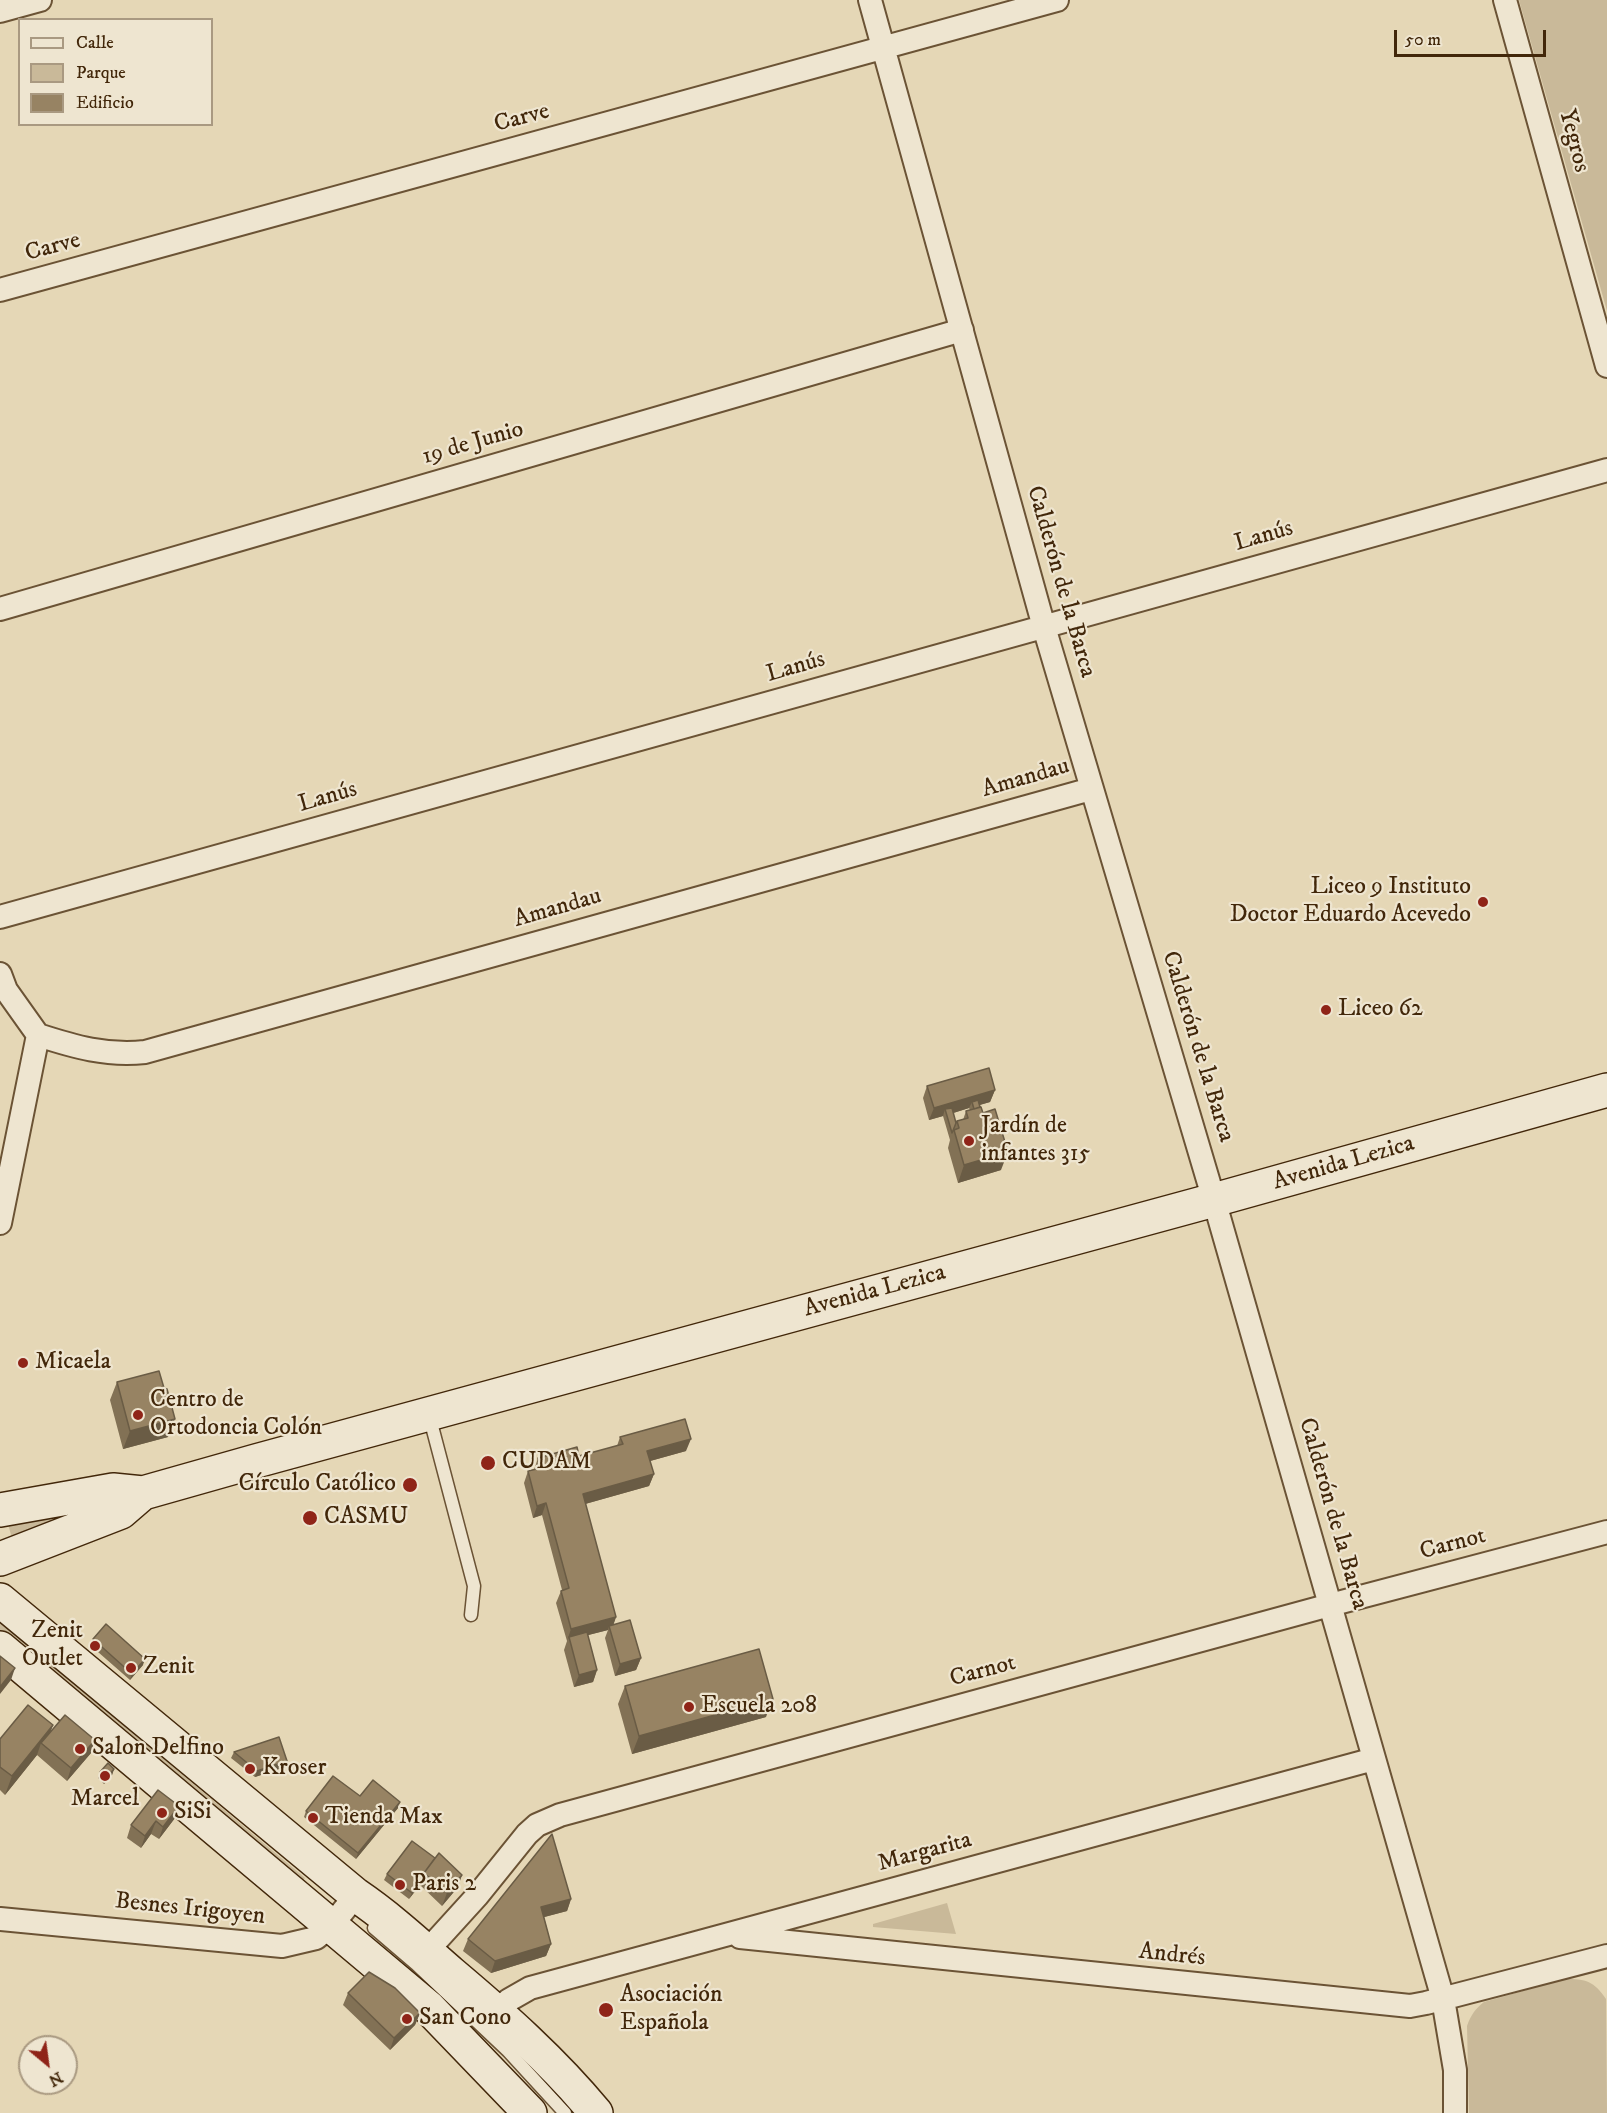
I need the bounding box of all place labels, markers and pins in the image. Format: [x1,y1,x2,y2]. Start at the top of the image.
place label: Liceo 9 Instituto Doctor Eduardo Acevedo [1230,874,1471,930]
marker: Liceo 9 Instituto Doctor Eduardo Acevedo [1476,895,1490,909]
place label: Liceo 62 [1338,996,1423,1024]
marker: Liceo 62 [1319,1003,1333,1017]
place label: Jardín de infantes 315 [981,1113,1090,1169]
marker: Jardín de infantes 315 [962,1134,976,1148]
place label: Micaela [35,1349,111,1377]
marker: Micaela [16,1356,30,1370]
place label: Centro de Ortodoncia Colón [150,1387,322,1443]
marker: Centro de Ortodoncia Colón [131,1408,145,1422]
place label: CUDAM [502,1449,591,1477]
marker: CUDAM [479,1454,497,1472]
place label: Círculo Católico [238,1471,396,1499]
marker: Círculo Católico [401,1476,419,1494]
place label: CASMU [324,1504,408,1532]
marker: CASMU [301,1509,319,1527]
place label: Zenit Outlet [22,1618,83,1674]
marker: Zenit Outlet [88,1639,102,1653]
place label: Zenit [143,1654,195,1682]
marker: Zenit [124,1661,138,1675]
place label: Escuela 208 [701,1693,817,1721]
marker: Escuela 208 [682,1700,696,1714]
place label: Salon Delfino [92,1735,224,1763]
marker: Salon Delfino [73,1742,87,1756]
place label: Kroser [262,1755,326,1783]
marker: Kroser [243,1762,257,1776]
marker: Marcel [98,1769,112,1783]
place label: Marcel [71,1786,139,1814]
place label: SiSi [174,1799,212,1827]
place label: Tienda Max [325,1804,443,1832]
marker: SiSi [155,1806,169,1820]
marker: Tienda Max [306,1811,320,1825]
place label: Paris 2 [412,1871,476,1899]
marker: Paris 2 [393,1878,407,1892]
place label: Asociación Española [620,1982,722,2038]
marker: Asociación Española [597,2001,615,2019]
place label: San Cono [419,2005,511,2033]
marker: San Cono [400,2012,414,2026]

